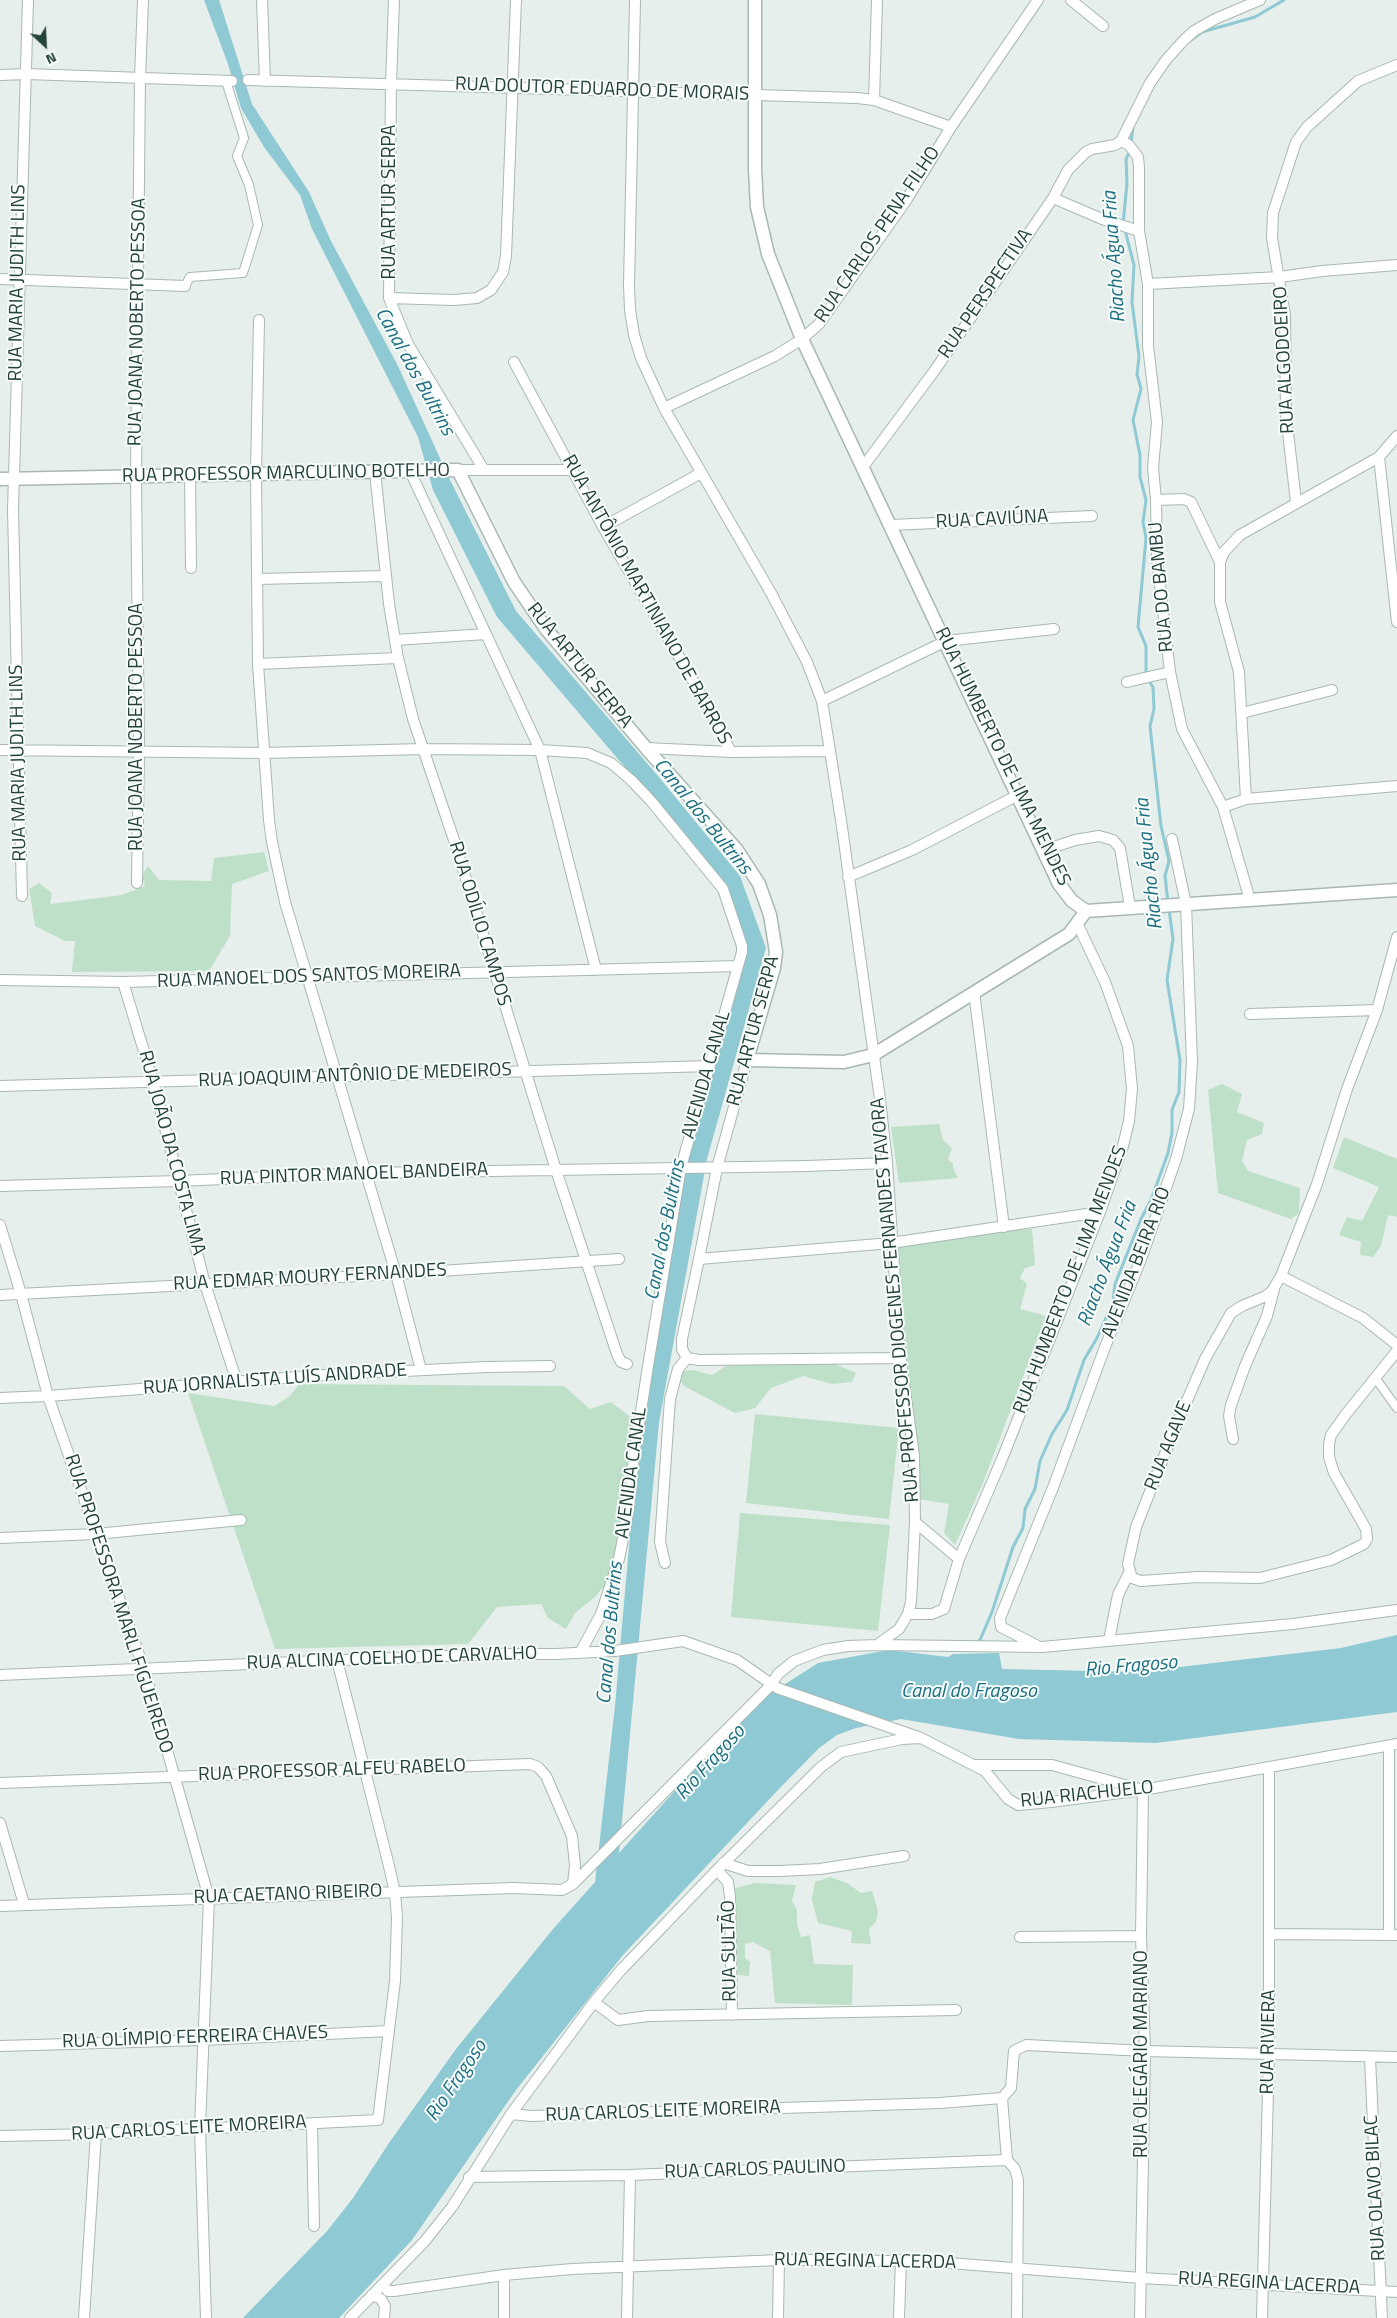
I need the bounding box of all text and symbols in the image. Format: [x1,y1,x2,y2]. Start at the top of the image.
north arrow [20,20,70,70]
text: N [43,47,60,71]
street label: RUA DOUTOR EDUARDO DE MORAIS [454,73,750,107]
street label: RUA ARTUR SERPA [379,125,401,279]
street label: RUA CARLOS PENA FILHO [810,143,946,327]
street label: RUA MARIA JUDITH LINS [5,184,31,382]
water label: Riacho Água Fria [1098,190,1132,324]
street label: RUA JOANA NOBERTO PESSOA [124,198,152,446]
street label: RUA PERSPECTIVA [934,225,1038,363]
street label: RUA ALGODOEIRO [1270,286,1300,434]
water label: Canal dos Bultrins [369,304,459,440]
street label: RUA ANTÔNIO MARTINIANO DE BARROS [557,451,735,749]
street label: RUA PROFESSOR MARCULINO BOTELHO [122,460,450,488]
street label: RUA CAVIÚNA [935,506,1049,534]
street label: RUA DO BAMBU [1145,521,1179,653]
street label: RUA ARTUR SERPA [521,599,637,733]
street label: RUA JOANA NOBERTO PESSOA [126,603,148,851]
street label: RUA HUMBERTO DE LIMA MENDES [929,624,1075,890]
street label: RUA MARIA JUDITH LINS [6,664,32,862]
water label: Canal dos Bultrins [648,754,756,880]
water label: Riacho Água Fria [1131,797,1169,931]
street label: RUA ODÍLIO CAMPOS [443,839,515,1009]
street label: RUA ARTUR SERPA [723,953,785,1109]
street label: RUA MANOEL DOS SANTOS MOREIRA [157,960,461,994]
street label: AVENIDA CANAL [678,1008,736,1142]
street label: RUA JOÃO DA COSTA LIMA [133,1048,209,1258]
street label: RUA JOAQUIM ANTÔNIO DE MEDEIROS [198,1059,512,1093]
street label: RUA PROFESSOR DIOGENES FERNANDES TAVORA [867,1097,925,1503]
street label: RUA HUMBERTO DE LIMA MENDES [1009,1143,1133,1417]
water label: Canal dos Bultrins [641,1158,691,1302]
street label: RUA PINTOR MANOEL BANDEIRA [219,1159,489,1191]
street label: AVENIDA BEIRA RIO [1098,1184,1176,1342]
water label: Riacho Água Fria [1073,1198,1143,1330]
street label: RUA EDMAR MOURY FERNANDES [173,1259,447,1297]
street label: RUA JORNALISTA LUÍS ANDRADE [142,1359,408,1401]
street label: RUA AGAVE [1141,1398,1197,1494]
street label: AVENIDA CANAL [612,1406,652,1540]
street label: RUA PROFESSORA MARLI FIGUEIREDO [59,1452,177,1756]
water label: Canal dos Bultrins [593,1561,629,1705]
street label: RUA ALCINA COELHO DE CARVALHO [246,1643,538,1675]
water label: Rio Fragoso [1084,1651,1178,1683]
water label: Canal do Fragoso [901,1680,1037,1704]
water label: Rio Fragoso [671,1720,751,1806]
street label: RUA PROFESSOR ALFEU RABELO [198,1755,466,1787]
street label: RUA RIACHUELO [1019,1777,1155,1813]
street label: RUA CAETANO RIBEIRO [193,1880,383,1910]
street label: RUA SULTÃO [718,1900,742,2002]
street label: RUA OLEGÁRIO MARIANO [1131,1950,1153,2158]
street label: RUA RIVIERA [1257,1989,1281,2095]
street label: RUA OLÍMPIO FERREIRA CHAVES [62,2022,328,2054]
water label: Rio Fragoso [421,2036,493,2126]
street label: RUA CARLOS LEITE MOREIRA [545,2096,781,2128]
street label: RUA CARLOS LEITE MOREIRA [71,2111,307,2147]
street label: RUA OLAVO BILAC [1361,2114,1391,2262]
street label: RUA CARLOS PAULINO [664,2155,846,2185]
street label: RUA REGINA LACERDA [774,2249,956,2275]
street label: RUA REGINA LACERDA [1177,2268,1361,2300]

